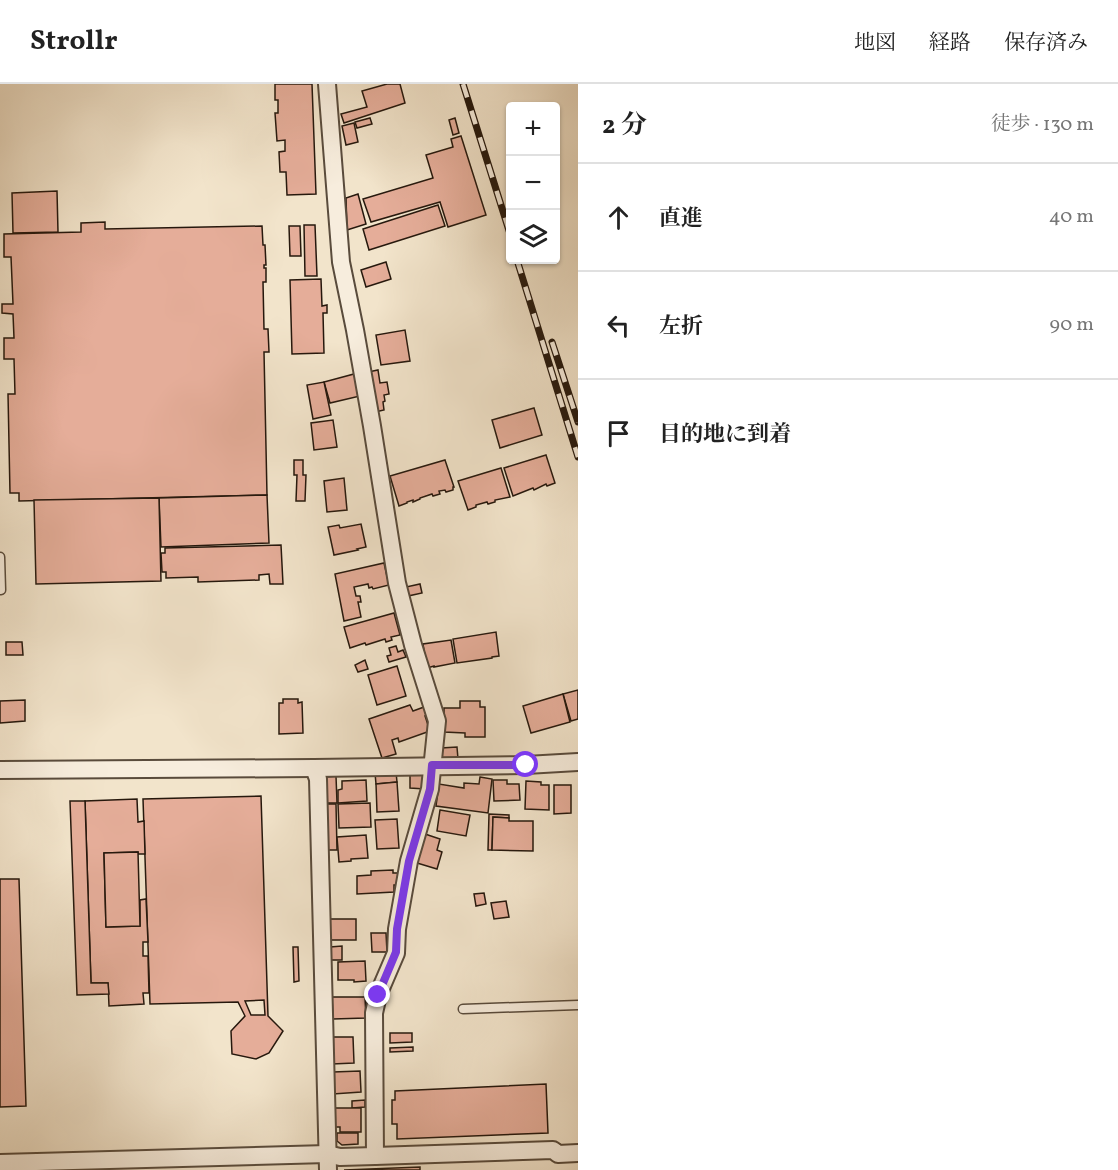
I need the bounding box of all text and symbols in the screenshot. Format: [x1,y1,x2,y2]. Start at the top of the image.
text: Strollr [30,22,118,61]
text: 地図 [854,29,896,58]
text: 経路 [929,29,971,58]
text: 保存済み [1004,29,1088,58]
map controls [506,102,560,264]
button: + [506,102,560,156]
text: 2 分 [602,108,647,144]
text: 徒歩 · 130 m [991,111,1094,139]
button: − [506,156,560,210]
icon: ahead [602,201,635,234]
text: 40 m [1049,203,1094,231]
text: 直進 [659,204,703,235]
button: layers [506,210,560,264]
icon: left [602,309,635,342]
text: 90 m [1050,311,1094,339]
text: 左折 [659,312,703,343]
icon: arrive [602,417,635,450]
text: 目的地に到着 [659,420,791,451]
route start [512,751,538,777]
route end [364,981,390,1007]

